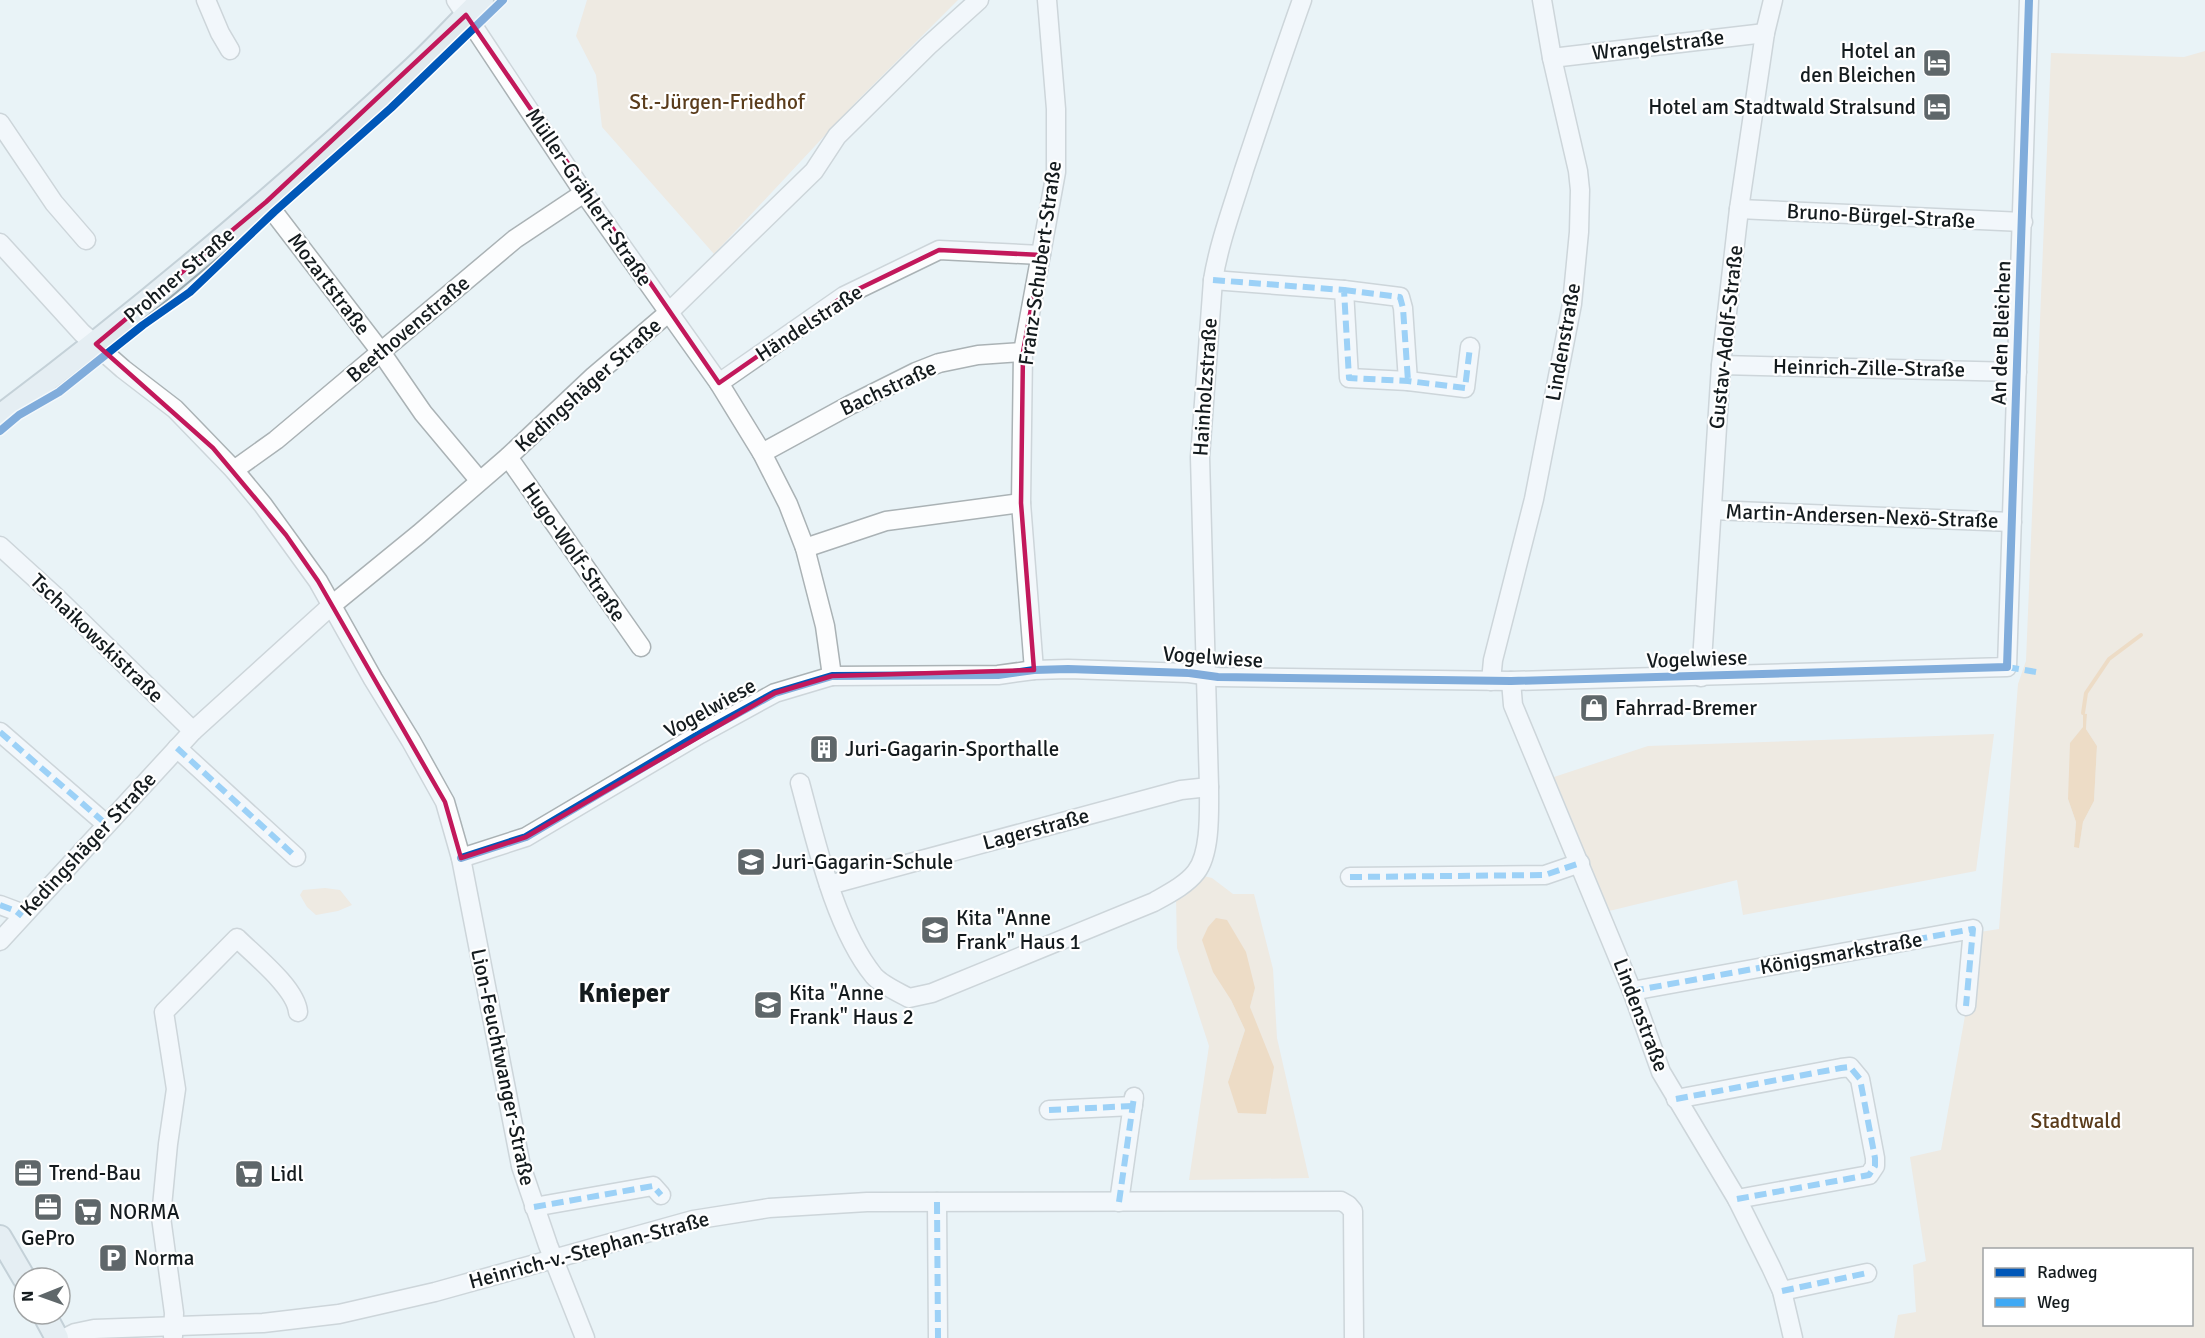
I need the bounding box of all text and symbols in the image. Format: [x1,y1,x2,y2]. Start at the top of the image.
street label: Wrangelstraße [1590,24,1726,66]
place label: Hotel an den Bleichen [1800,38,1916,88]
hotel icon: Hotel an den Bleichen [1921,47,1953,79]
park label: St.-Jürgen-Friedhof [629,89,806,115]
hotel icon: Hotel am Stadtwald Stralsund [1921,91,1953,123]
place label: Hotel am Stadtwald Stralsund [1648,94,1916,120]
street label: Müller-Grählert-Straße [520,103,658,291]
street label: Franz-Schubert-Straße [1013,159,1067,367]
street label: Bruno-Bürgel-Straße [1786,198,1976,234]
street label: Prohner Straße [118,221,240,329]
street label: Mozartstraße [282,228,376,340]
street label: Gustav-Adolf-Straße [1703,244,1749,430]
street label: An den Bleichen [1985,260,2017,406]
street label: Beethovenstraße [341,270,475,388]
street label: Händelstraße [751,279,867,367]
street label: Lindenstraße [1540,281,1586,403]
street label: Kedingshäger Straße [509,312,667,458]
street label: Hainholzstraße [1187,317,1223,457]
street label: Heinrich-Zille-Straße [1773,353,1965,383]
street label: Bachstraße [836,354,940,422]
street label: Hugo-Wolf-Straße [516,477,632,627]
street label: Martin-Andersen-Nexö-Straße [1725,498,1999,534]
street label: Tschaikowskistraße [25,568,169,708]
street label: Vogelwiese [1162,641,1264,673]
street label: Vogelwiese [1646,644,1748,674]
street label: Vogelwiese [660,672,760,744]
shop icon: Fahrrad-Bremer [1578,692,1610,724]
place label: Fahrrad-Bremer [1615,695,1757,721]
building icon: Juri-Gagarin-Sporthalle [808,733,840,765]
place label: Juri-Gagarin-Sporthalle [845,736,1059,762]
street label: Kedingshäger Straße [14,766,162,922]
street label: Lagerstraße [980,802,1092,856]
school or university icon: Juri-Gagarin-Schule [735,846,767,878]
place label: Juri-Gagarin-Schule [772,849,953,875]
place label: Kita "Anne Frank" Haus 1 [956,905,1081,955]
school or university icon: Kita "Anne Frank" Haus 1 [919,914,951,946]
street label: Königsmarkstraße [1758,926,1924,980]
street label: Lion-Feuchtwanger-Straße [465,946,541,1188]
street label: Lindenstraße [1607,955,1675,1075]
district label: Knieper [578,977,670,1010]
place label: Kita "Anne Frank" Haus 2 [789,980,914,1030]
school or university icon: Kita "Anne Frank" Haus 2 [752,989,784,1021]
park label: Stadtwald [2031,1108,2122,1134]
office icon: Trend-Bau [12,1157,44,1189]
supermarket icon: Lidl [233,1158,265,1190]
place label: Trend-Bau [49,1160,141,1186]
place label: Lidl [270,1161,304,1187]
office icon: GePro [32,1191,64,1223]
supermarket icon: NORMA [72,1196,104,1228]
place label: NORMA [109,1199,180,1225]
street label: Heinrich-v.-Stephan-Straße [466,1205,712,1295]
place label: GePro [21,1225,75,1251]
parking icon: Norma [97,1242,129,1274]
place label: Norma [134,1245,194,1271]
legend [1983,1248,2193,1326]
text: Radweg [2037,1261,2098,1283]
north arrow [12,1266,72,1326]
text: N [18,1291,38,1302]
text: Weg [2037,1291,2070,1313]

